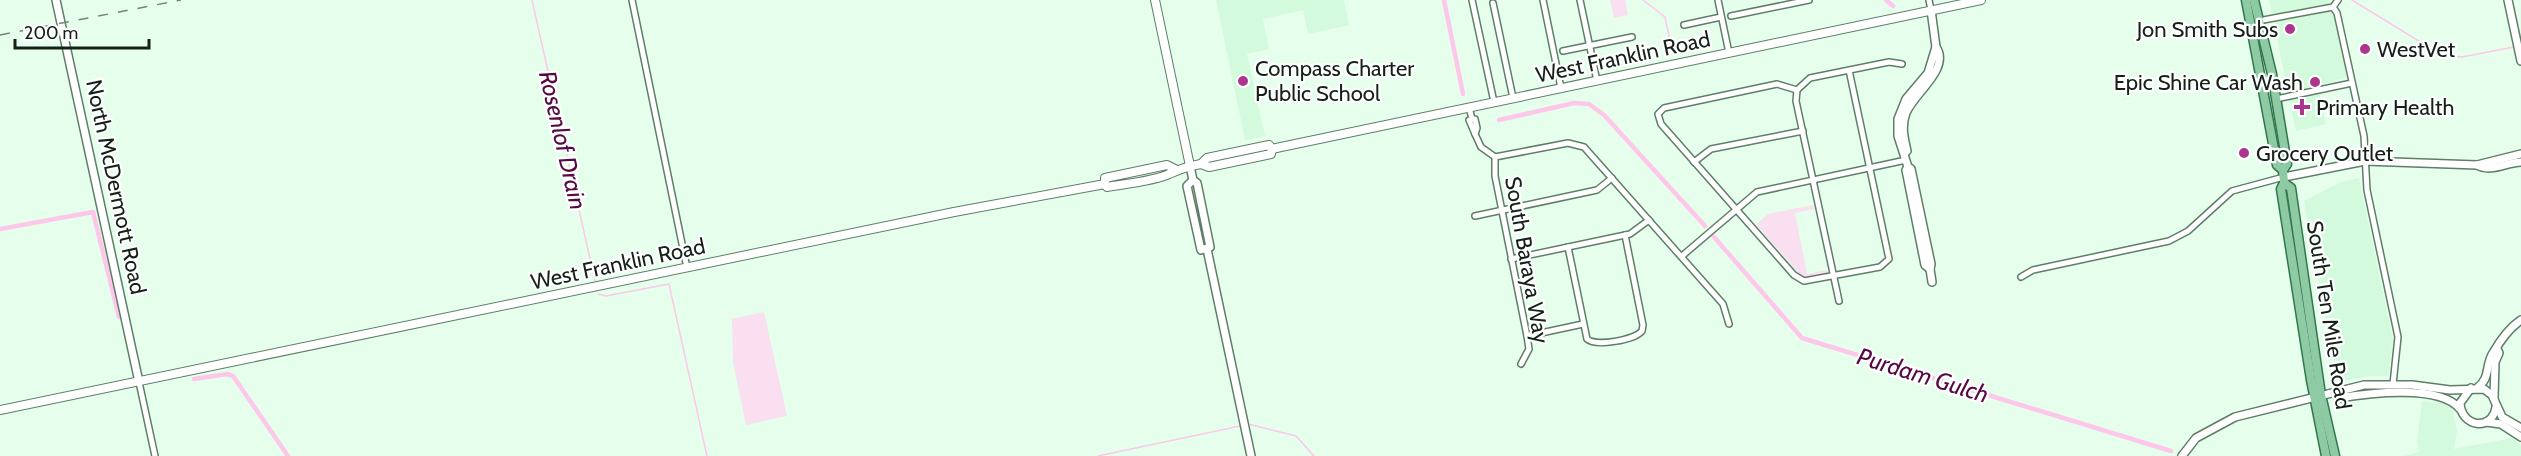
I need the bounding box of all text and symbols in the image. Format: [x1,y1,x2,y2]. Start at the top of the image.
scale bar [15,12,148,50]
place label: Jon Smith Subs [2136,16,2278,43]
text: 200 m [24,22,78,44]
marker: Jon Smith Subs [2283,22,2297,36]
street label: West Franklin Road [1533,25,1713,89]
place label: WestVet [2377,36,2456,63]
marker: WestVet [2358,42,2372,56]
place label: Compass Charter Public School [1255,55,1414,107]
water label: Rosenlof Drain [533,68,593,212]
place label: Epic Shine Car Wash [2114,69,2303,96]
marker: Compass Charter Public School [1236,74,1250,88]
marker: Epic Shine Car Wash [2308,75,2322,89]
street label: North McDermott Road [80,77,152,297]
place label: Primary Health [2316,94,2454,121]
marker: Primary Health [2293,98,2311,116]
place label: Grocery Outlet [2256,140,2394,167]
marker: Grocery Outlet [2237,146,2251,160]
street label: South Baraya Way [1499,174,1555,346]
street label: South Ten Mile Road [2301,219,2357,411]
street label: West Franklin Road [528,232,708,296]
water label: Purdam Gulch [1854,341,1992,409]

